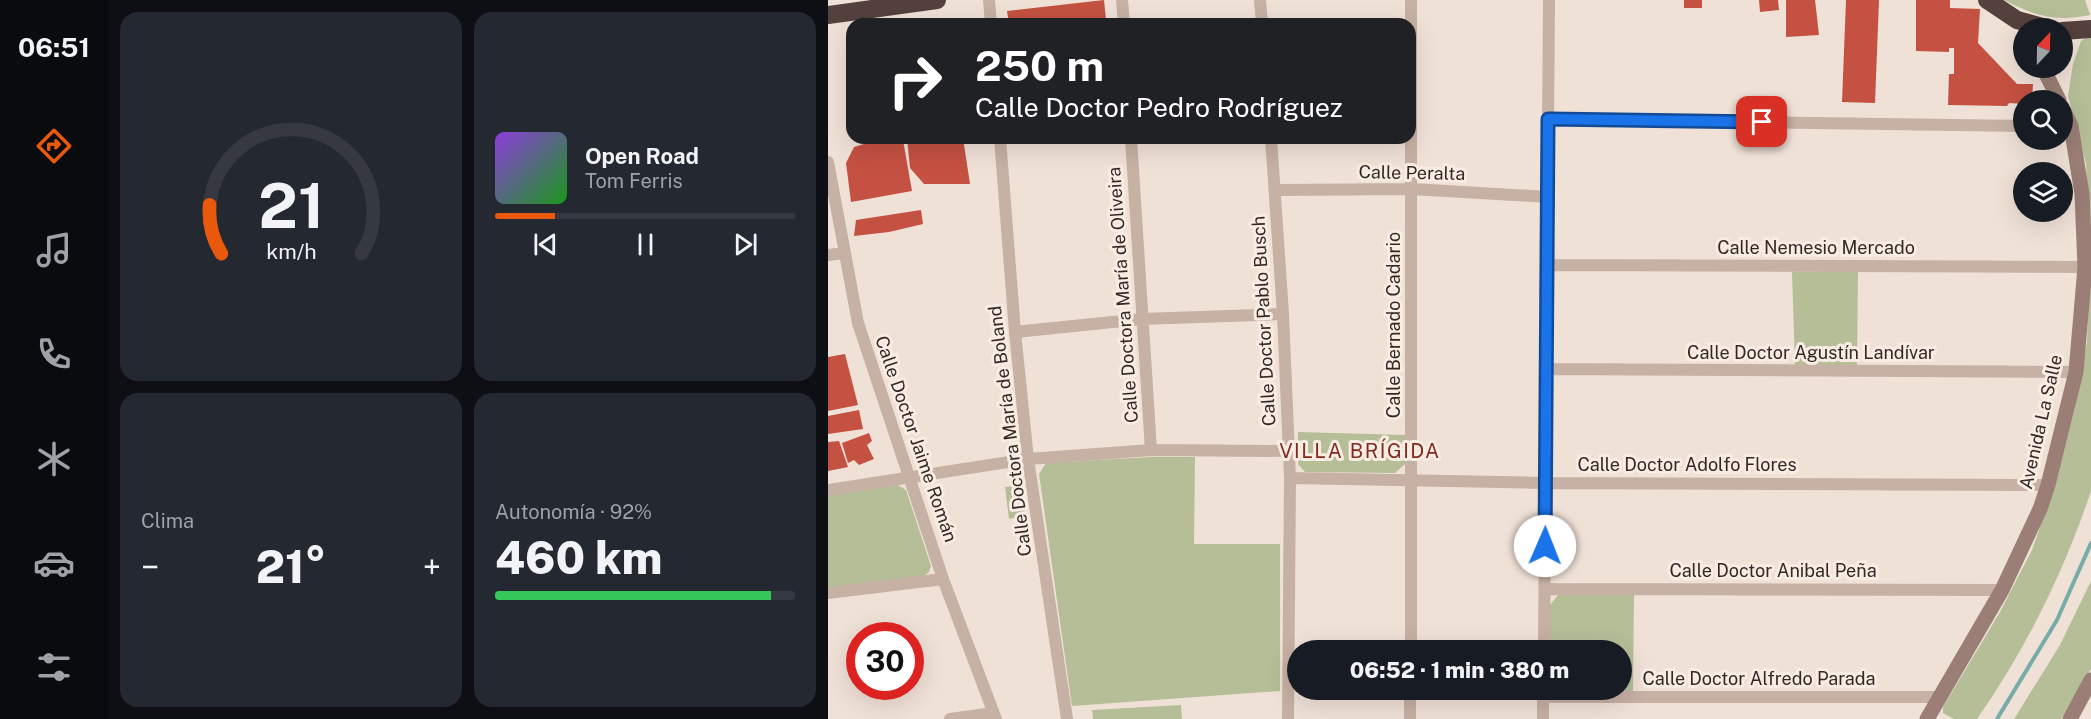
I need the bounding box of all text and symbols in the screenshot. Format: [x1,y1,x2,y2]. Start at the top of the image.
north arrow [2013,18,2073,78]
map controls [2013,18,2073,222]
text: 06:51 [18,31,90,63]
text: 250 m [975,41,1104,90]
icon: right [876,42,954,120]
button: search [2013,90,2073,150]
text: Calle Doctor Pedro Rodríguez [975,91,1343,123]
pin [1736,96,1787,147]
icon: arrive [1745,105,1778,138]
icon: directions [33,125,75,167]
text: Open Road [585,143,699,169]
street label: Calle Peralta [1358,161,1466,184]
button: layers [2013,162,2073,222]
street label: Calle Doctora María de Oliveira [1103,166,1142,424]
text: 21 [258,169,324,242]
text: Tom Ferris [585,169,683,193]
street label: Calle Doctor Pablo Busch [1248,215,1279,427]
icon: previous [529,228,562,261]
icon: pause [629,228,662,261]
icon: next [729,228,762,261]
icon: music [33,229,75,271]
street label: Calle Bernado Cadario [1383,232,1404,418]
street label: Calle Nemesio Mercado [1717,237,1915,258]
text: km/h [266,239,316,264]
street label: Calle Doctora María de Boland [984,305,1035,557]
icon: phone [33,333,75,375]
street label: Calle Doctor Jaime Román [871,333,962,545]
street label: Calle Doctor Agustín Landívar [1687,342,1935,363]
street label: Avenida La Salle [2015,353,2066,491]
icon: climate [33,438,75,480]
district label: VILLA BRÍGIDA [1279,438,1441,463]
street label: Calle Doctor Adolfo Flores [1577,454,1797,475]
text: Autonomía · 92% [495,500,652,524]
text: Clima [141,509,194,533]
position arrow [1513,514,1577,578]
text: 460 km [495,531,662,584]
text: 21° [256,540,326,593]
icon: car [33,542,75,584]
text: − [141,548,159,586]
text: + [423,548,441,586]
street label: Calle Doctor Anibal Peña [1669,560,1877,581]
speed limit sign: 30 [846,622,924,700]
icon: filters [33,646,75,688]
text: 06:52 · 1 min · 380 m [1350,657,1569,683]
street label: Calle Doctor Alfredo Parada [1642,668,1876,689]

